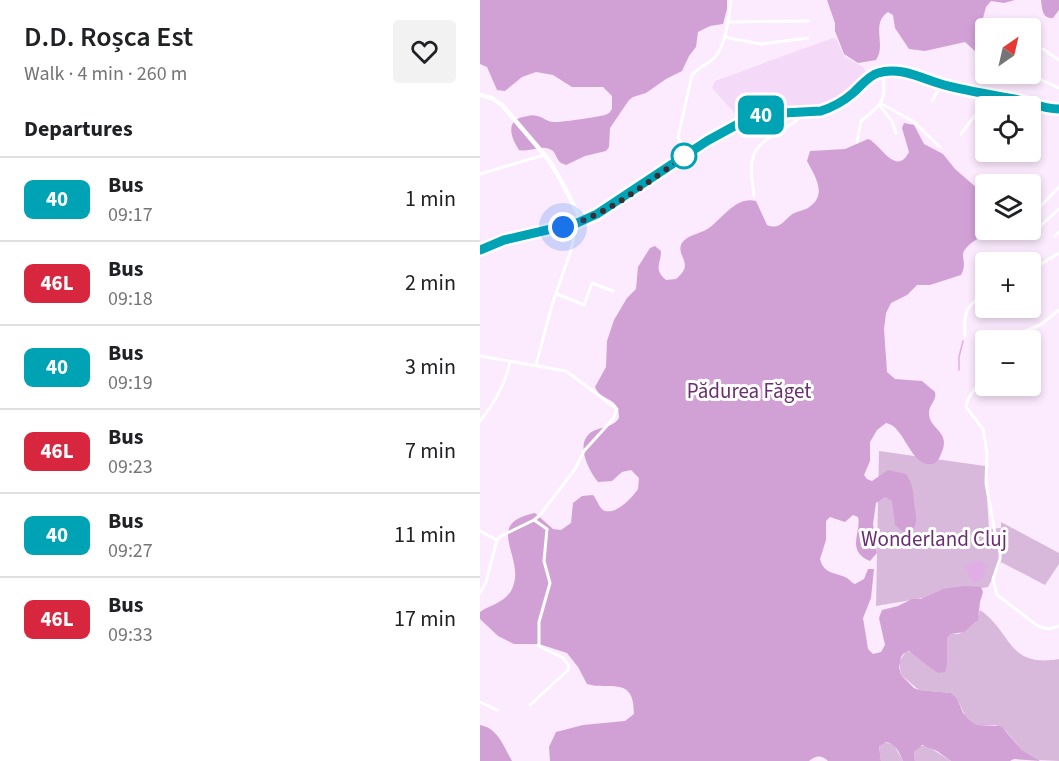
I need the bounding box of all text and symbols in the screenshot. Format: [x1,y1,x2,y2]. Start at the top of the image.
text: D.D. Roșca Est [24,17,193,57]
north arrow [975,18,1041,84]
map controls [975,18,1041,396]
button: heart [393,20,456,83]
text: Walk · 4 min · 260 m [24,60,187,88]
line badge: 40 [734,96,788,134]
button: locate [975,96,1041,162]
text: 40 [750,100,772,130]
text: Departures [24,113,133,145]
unlabelled marker [671,143,697,169]
text: Bus [108,169,144,201]
button: layers [975,174,1041,240]
text: 1 min [405,183,456,215]
text: 40 [46,184,68,214]
text: 09:17 [108,201,153,229]
your location [548,212,578,242]
button: + [975,252,1041,318]
text: Bus [108,253,144,285]
text: 2 min [405,267,456,299]
text: 46L [40,268,74,298]
text: 09:18 [108,285,153,313]
button: − [975,330,1041,396]
text: Bus [108,337,144,369]
text: 3 min [405,351,456,383]
text: 40 [46,352,68,382]
text: 09:19 [108,369,153,397]
park label: Pădurea Făget [687,376,811,406]
text: Bus [108,421,144,453]
text: 7 min [405,435,456,467]
text: 46L [40,436,74,466]
text: 09:23 [108,453,153,481]
text: Bus [108,505,144,537]
text: 11 min [394,519,456,551]
text: 40 [46,520,68,550]
park label: Wonderland Cluj [861,524,1007,554]
text: 09:27 [108,537,153,565]
text: Bus [108,589,144,621]
text: 17 min [394,603,456,635]
text: 46L [40,604,74,634]
text: 09:33 [108,621,153,649]

